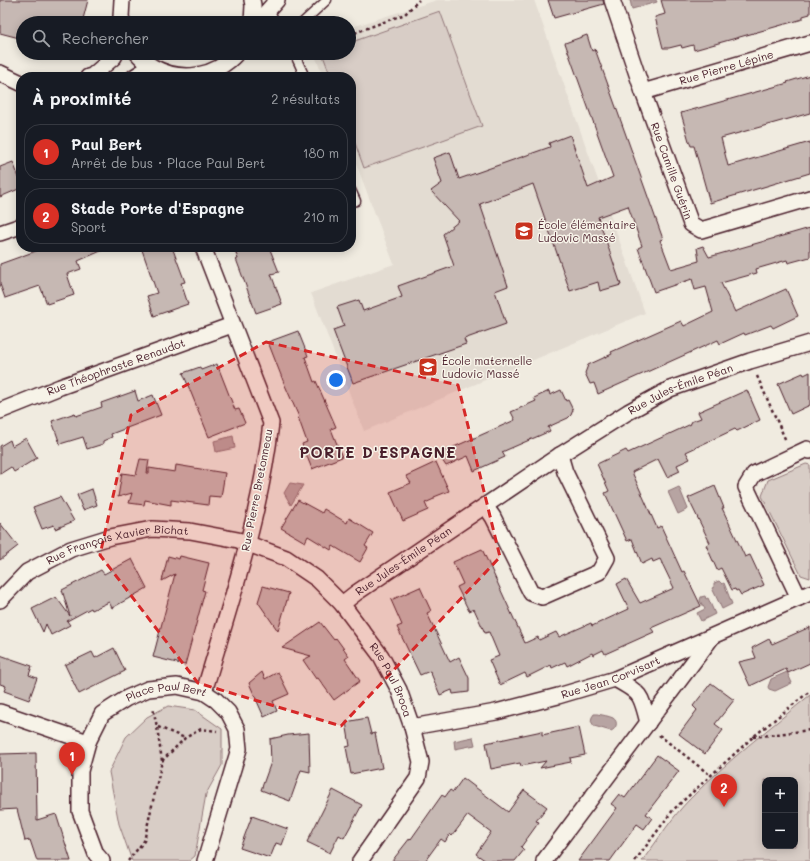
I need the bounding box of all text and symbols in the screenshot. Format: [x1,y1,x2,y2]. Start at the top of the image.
search box [16,16,356,60]
icon: search [30,27,52,49]
text: Rechercher [62,28,149,48]
street label: Rue Pierre Lépine [677,46,775,88]
text: À proximité [32,87,131,109]
text: 2 résultats [271,90,340,107]
street label: Rue Camille Guérin [648,120,697,221]
text: Paul Bert [71,134,142,154]
text: 1 [43,144,49,161]
text: 180 m [303,144,339,161]
text: Arrêt de bus · Place Paul Bert [71,154,265,171]
text: Stade Porte d'Espagne [71,198,244,218]
text: 2 [42,208,50,225]
text: 210 m [303,208,339,225]
place label: École élémentaire Ludovic Massé [538,217,636,245]
text: Sport [71,218,106,235]
school or university icon: École élémentaire Ludovic Massé [513,220,535,242]
street label: Rue Théophraste Renaudot [44,334,187,399]
place label: École maternelle Ludovic Massé [442,353,533,381]
school or university icon: École maternelle Ludovic Massé [417,356,439,378]
street label: Rue Jules-Émile Péan [625,360,735,418]
your location [326,370,346,390]
street label: Rue Pierre Bretonneau [237,428,276,552]
district label: PORTE D'ESPAGNE [299,442,457,462]
street label: Rue François Xavier Bichat [43,521,189,568]
street label: Rue Jules-Émile Péan [352,523,454,598]
street label: Rue Paul Broca [366,639,416,719]
street label: Rue Jean Corvisart [559,652,662,702]
street label: Place Paul Bert [123,678,211,705]
pin: 1 [59,742,85,775]
pin: 2 [711,774,737,807]
map controls [762,777,798,849]
button: + [762,777,798,813]
button: − [762,813,798,849]

